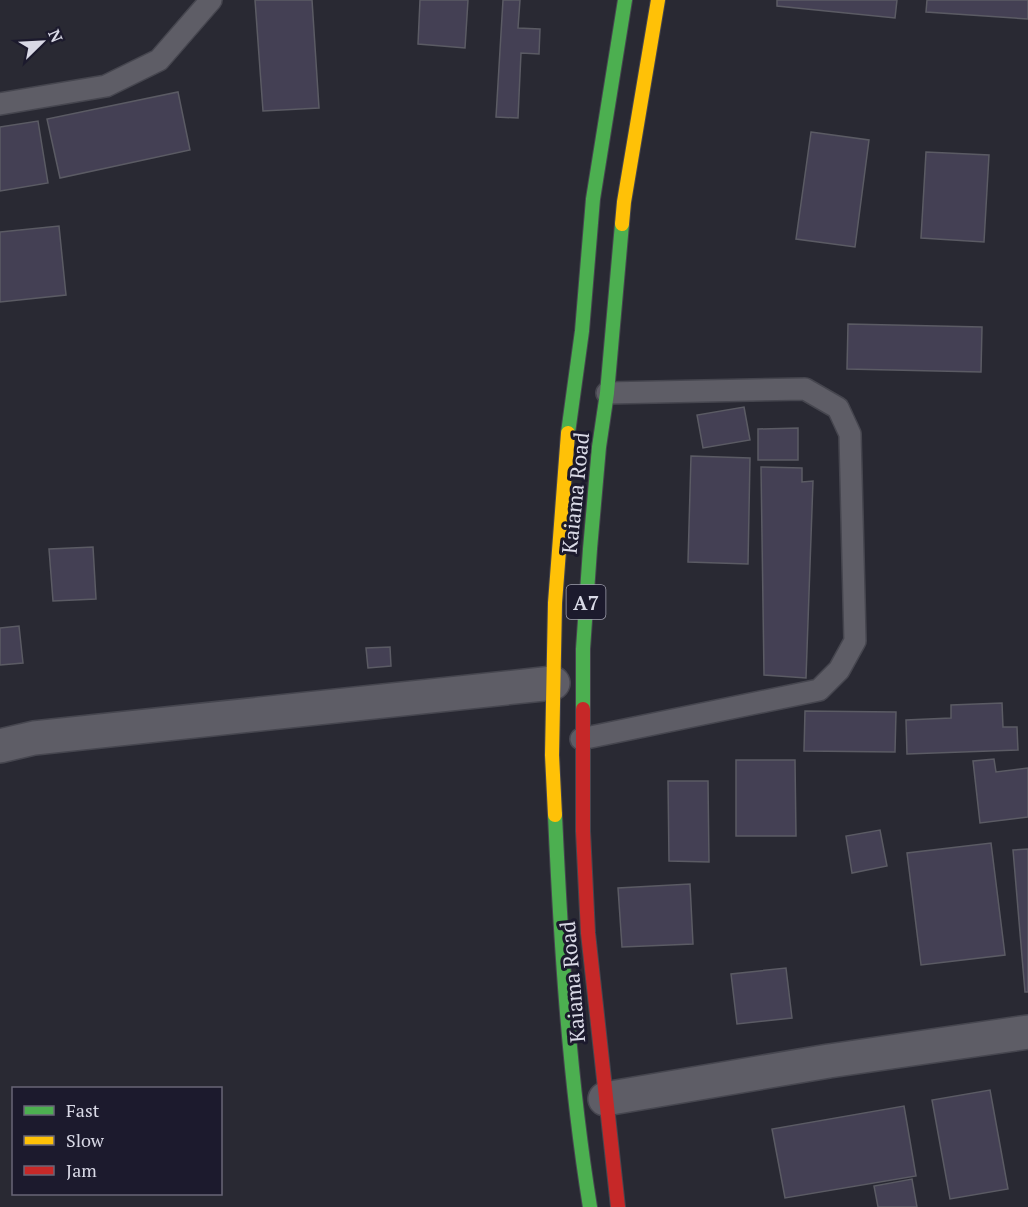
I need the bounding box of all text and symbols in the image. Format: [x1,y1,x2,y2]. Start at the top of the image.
north arrow [12,12,72,72]
text: N [43,26,68,46]
street label: Kaiama Road [555,431,595,555]
road number: A7 [566,585,606,619]
street label: Kaiama Road [553,920,591,1044]
legend [12,1087,222,1195]
text: Fast [66,1098,100,1122]
text: Slow [66,1128,105,1152]
text: Jam [66,1158,97,1182]

